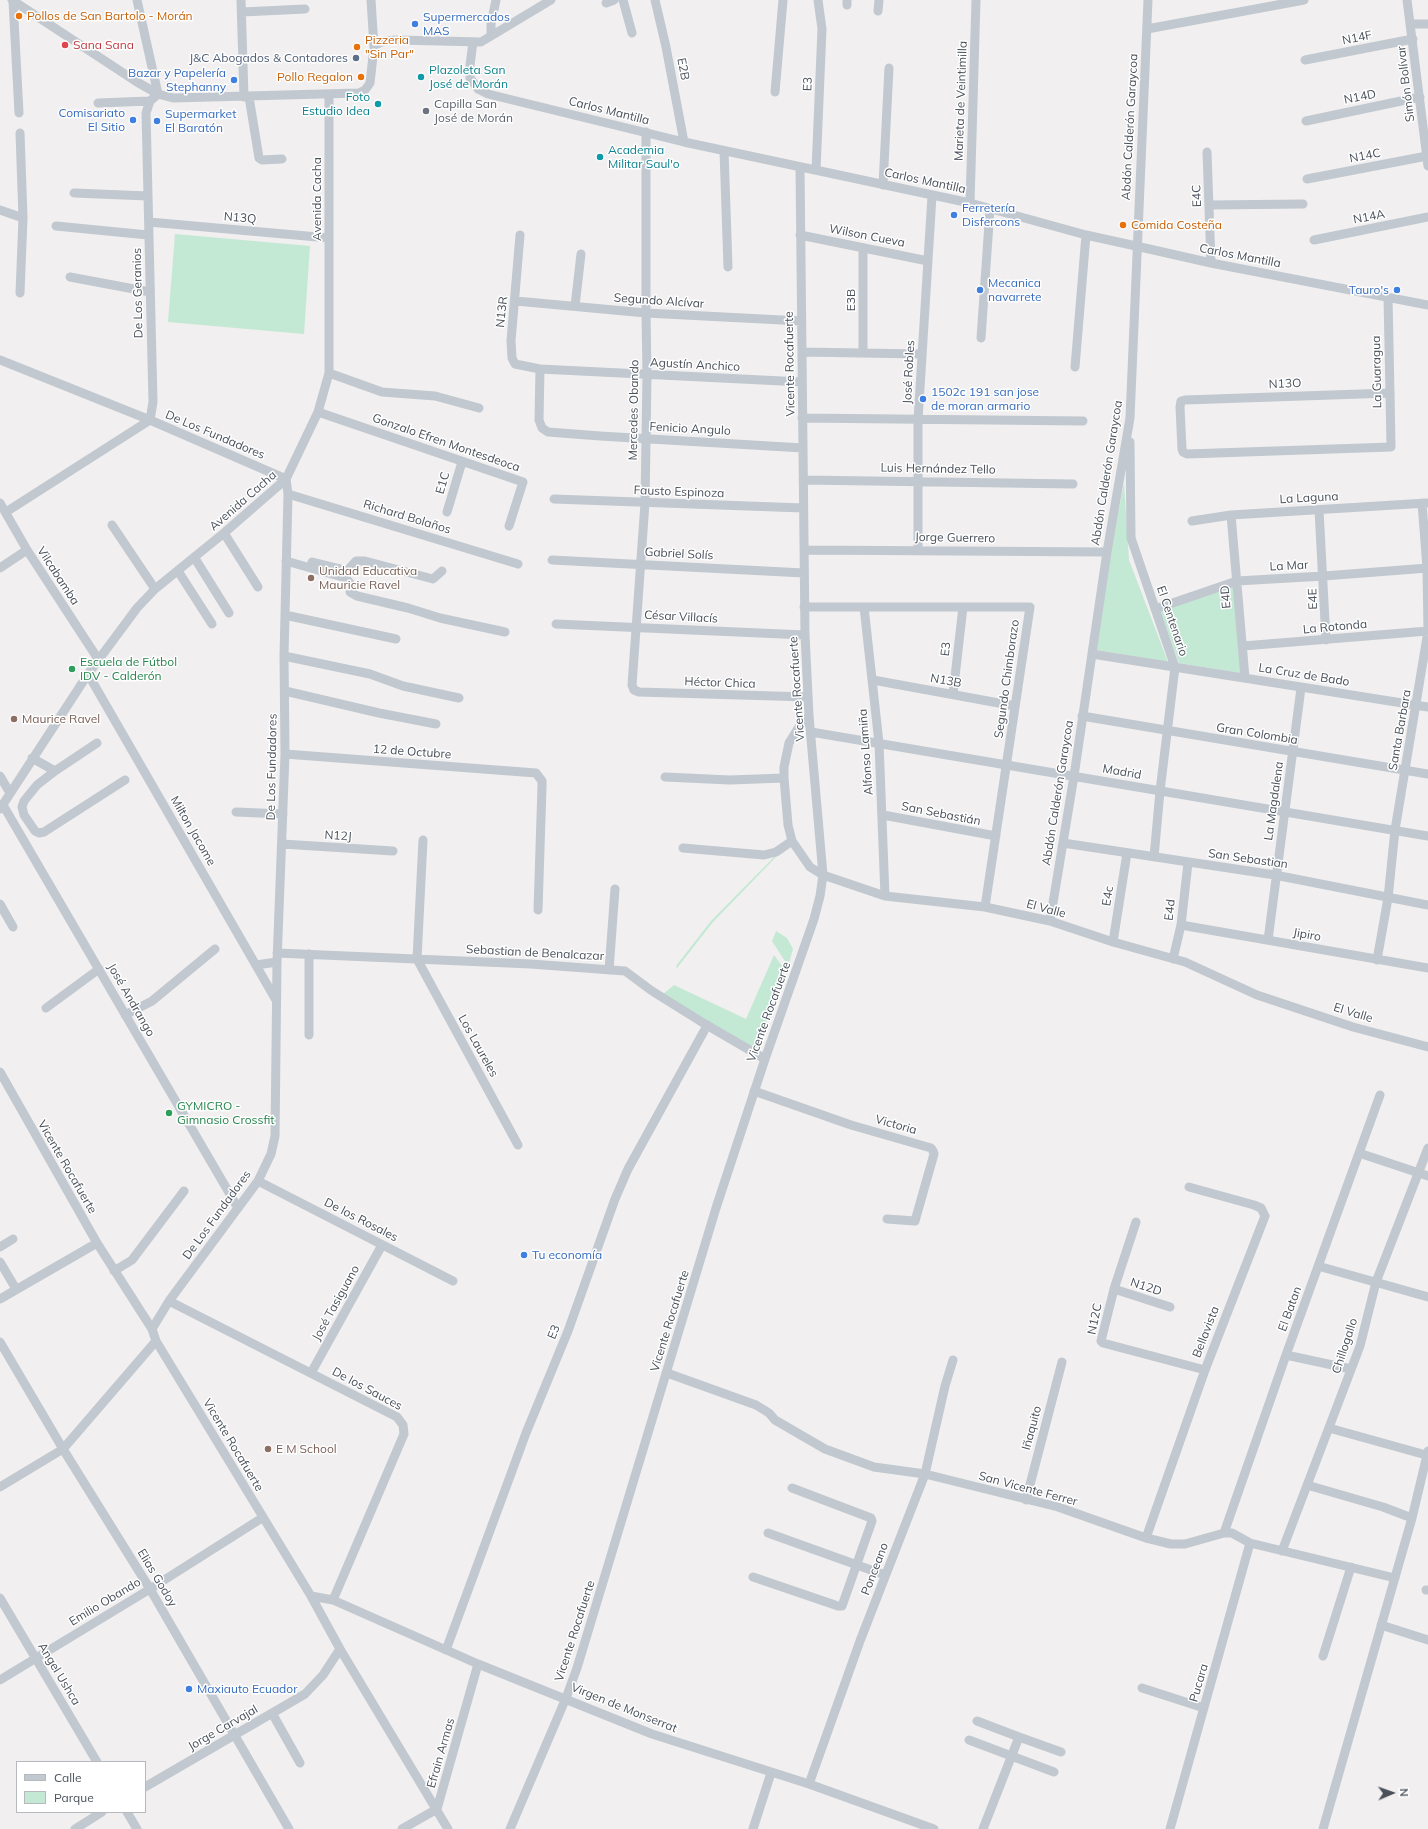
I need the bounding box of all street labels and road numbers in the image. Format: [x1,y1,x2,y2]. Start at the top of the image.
street label: N14F [1341,28,1373,48]
street label: Marieta de Veintimilla [952,41,970,161]
street label: Simón Bolívar [1394,45,1418,123]
street label: Abdón Calderón Garaycoa [1119,53,1141,201]
street label: E2B [674,57,692,81]
street label: E3 [801,77,815,91]
street label: N14D [1343,87,1377,107]
street label: Carlos Mantilla [567,94,651,128]
street label: N14C [1348,146,1382,166]
street label: Avenida Cacha [310,157,324,241]
street label: Carlos Mantilla [883,165,967,197]
street label: E4C [1189,185,1205,207]
street label: N14A [1352,207,1386,227]
street label: N13Q [223,209,257,227]
street label: Wilson Cueva [828,222,906,250]
street label: Carlos Mantilla [1198,241,1282,271]
street label: De Los Geranios [130,248,146,338]
street label: E3B [844,289,858,311]
street label: Segundo Alcívar [613,291,705,311]
street label: N13R [493,296,511,328]
street label: Vicente Rocafuerte [782,311,798,417]
street label: La Guaragua [1369,336,1385,408]
street label: José Robles [900,340,918,404]
street label: Agustín Anchico [649,355,741,375]
street label: Mercedes Obando [626,359,642,461]
street label: N13O [1268,376,1302,392]
street label: Abdón Calderón Garaycoa [1088,399,1126,547]
street label: De Los Fundadores [163,408,267,462]
street label: Gonzalo Efren Montesdeoca [370,411,522,475]
street label: Fenicio Angulo [649,420,731,438]
street label: Luis Hernández Tello [880,461,996,477]
street label: Avenida Cacha [207,468,279,534]
street label: E1C [433,470,453,496]
street label: Fausto Espinoza [633,483,725,501]
street label: La Laguna [1279,489,1339,507]
street label: Richard Bolaños [361,497,453,537]
street label: Jorge Guerrero [915,530,995,546]
street label: Vilcabamba [34,544,82,608]
street label: Gabriel Solís [644,545,714,563]
street label: La Mar [1269,558,1309,574]
street label: El Centenario [1153,584,1191,658]
street label: E4D [1218,585,1234,609]
street label: E4E [1305,588,1321,610]
street label: César Villacís [644,608,718,626]
street label: La Rotonda [1302,617,1368,637]
street label: Segundo Chimborazo [992,619,1022,739]
street label: Vicente Rocafuerte [786,636,808,742]
street label: E3 [938,641,954,657]
street label: La Cruz de Bado [1257,661,1351,689]
street label: N13B [929,671,963,691]
street label: Héctor Chica [684,675,756,691]
street label: Santa Barbara [1386,688,1414,772]
street label: Alfonso Lamiña [856,708,876,796]
street label: De Los Fundadores [264,713,280,821]
street label: Abdón Calderón Garaycoa [1039,719,1077,867]
street label: Gran Colombia [1215,720,1299,748]
street label: 12 de Octubre [372,742,452,762]
street label: La Magdalena [1261,761,1287,841]
street label: Madrid [1101,762,1143,782]
street label: Milton Jacome [167,794,219,868]
street label: San Sebastián [900,799,982,829]
street label: N12J [324,828,352,844]
street label: San Sebastian [1207,846,1289,872]
street label: E4c [1099,885,1117,907]
street label: El Valle [1025,897,1067,921]
street label: E4d [1162,899,1178,921]
street label: Jipiro [1292,925,1322,945]
street label: Sebastian de Benalcazar [466,942,604,964]
street label: Vicente Rocafuerte [744,960,794,1064]
street label: José Andrango [104,961,158,1039]
street label: El Valle [1332,1000,1374,1026]
street label: Los Laureles [455,1012,501,1080]
street label: Victoria [874,1112,918,1138]
street label: Vicente Rocafuerte [34,1118,100,1216]
street label: De Los Fundadores [180,1168,254,1262]
street label: De los Rosales [322,1195,400,1245]
street label: José Tasiguano [309,1263,363,1343]
street label: Vicente Rocafuerte [648,1269,692,1373]
street label: N12D [1128,1275,1164,1299]
street label: El Batan [1275,1285,1305,1333]
street label: N12C [1085,1302,1105,1336]
street label: Bellavista [1190,1304,1222,1360]
street label: Chillogallo [1329,1316,1361,1376]
street label: E3 [545,1323,563,1341]
street label: De los Sauces [329,1364,405,1414]
street label: Vicente Rocafuerte [200,1396,266,1494]
street label: Iñaquito [1019,1404,1045,1452]
street label: San Vicente Ferrer [977,1469,1079,1509]
street label: Ponceano [858,1541,892,1597]
street label: Elias Godoy [134,1546,180,1610]
street label: Emilio Obando [67,1575,143,1629]
street label: Vicente Rocafuerte [552,1579,598,1683]
street label: Angel Ushca [35,1640,83,1708]
street label: Pucara [1187,1662,1211,1704]
street label: Virgen de Monserrat [569,1680,679,1736]
street label: Jorge Carvajal [186,1702,260,1754]
street label: Efrain Armas [424,1716,458,1790]

